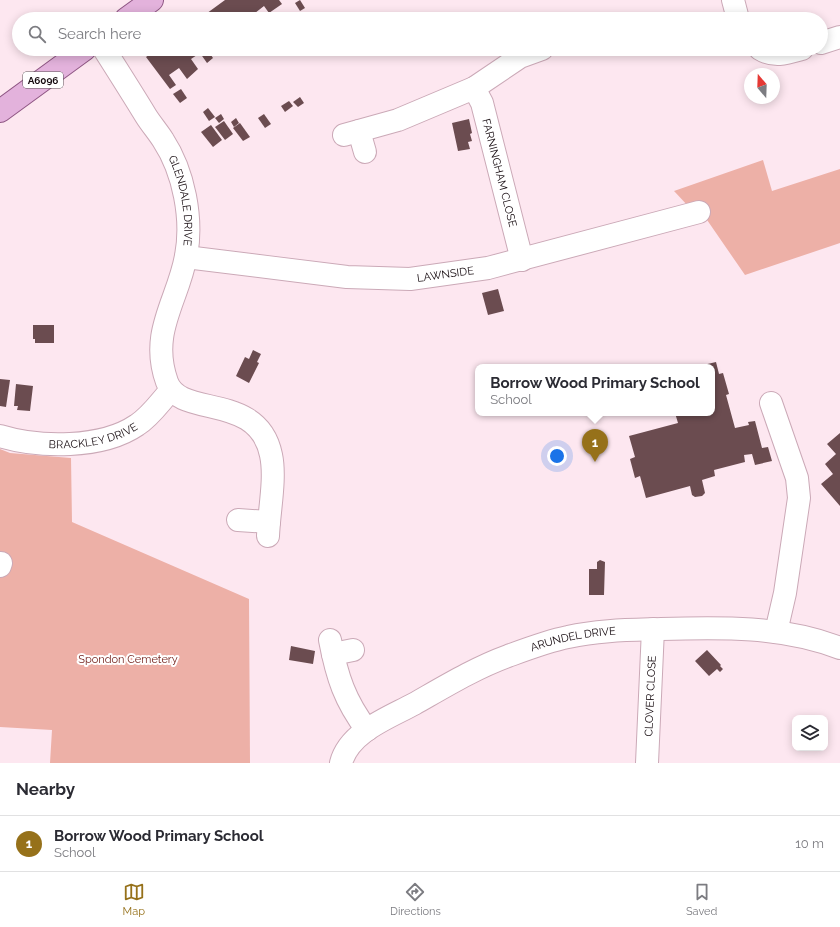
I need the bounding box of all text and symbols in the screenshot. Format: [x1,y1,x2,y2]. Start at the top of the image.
search box [12,12,828,56]
icon: search [26,23,48,45]
text: Search here [58,25,141,43]
north arrow [744,68,780,104]
road number: A6096 [23,72,63,88]
street label: FARNINGHAM CLOSE [479,117,519,229]
street label: GLENDALE DRIVE [166,153,194,247]
street label: LAWNSIDE [416,264,475,285]
popup [475,364,715,416]
text: Borrow Wood Primary School [490,374,700,392]
text: School [490,392,532,407]
street label: BRACKLEY DRIVE [49,420,140,451]
pin: 1 [582,429,608,462]
your location [547,446,567,466]
street label: ARUNDEL DRIVE [529,625,616,654]
park label: Spondon Cemetery [78,653,178,666]
street label: CLOVER CLOSE [642,655,659,737]
map controls [792,715,828,751]
button: layers [792,715,828,751]
text: Nearby [16,779,75,799]
text: Borrow Wood Primary School [54,827,264,845]
text: 1 [26,836,32,851]
text: 10 m [795,836,824,851]
text: School [54,845,96,860]
tab: Map [123,881,145,918]
tab: Directions [390,881,441,918]
tab: Saved [686,881,717,918]

